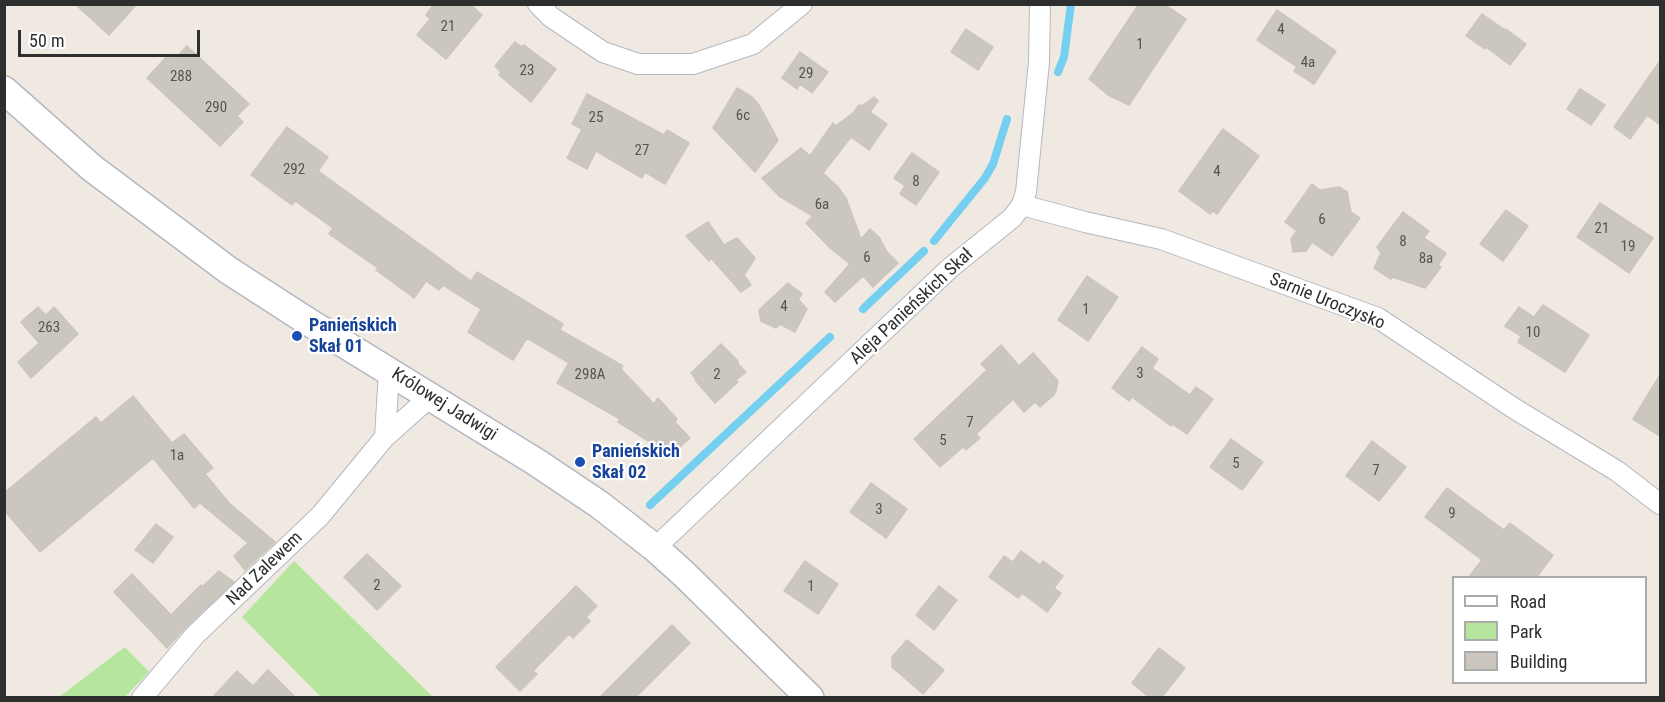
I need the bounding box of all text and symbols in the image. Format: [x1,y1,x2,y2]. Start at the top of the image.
scale bar [21,18,202,56]
house number: 21 [441,18,455,36]
house number: 4 [1277,21,1285,39]
text: 50 m [29,30,64,51]
house number: 1 [1136,36,1144,54]
house number: 4a [1301,54,1315,72]
house number: 23 [520,62,534,80]
house number: 29 [799,65,813,83]
house number: 288 [170,68,192,86]
house number: 290 [205,99,227,117]
house number: 6c [736,107,750,125]
house number: 25 [589,109,603,127]
house number: 27 [635,142,649,160]
house number: 292 [283,161,305,179]
house number: 4 [1213,163,1221,181]
house number: 8 [912,173,920,191]
house number: 6a [815,196,829,214]
house number: 6 [1318,211,1326,229]
house number: 21 [1595,220,1609,238]
house number: 8 [1399,233,1407,251]
house number: 19 [1621,238,1635,256]
street label: Aleja Panieńskich Skał [846,244,978,370]
house number: 6 [863,249,871,267]
house number: 8a [1419,250,1433,268]
street label: Sarnie Uroczysko [1266,269,1388,335]
house number: 4 [780,298,788,316]
house number: 1 [1082,301,1090,319]
place label: Panieńskich Skał 01 [309,315,397,358]
house number: 263 [38,319,60,337]
house number: 10 [1526,324,1540,342]
marker: Panieńskich Skał 01 [290,329,304,343]
street label: Królowej Jadwigi [387,364,501,446]
house number: 3 [1136,365,1144,383]
house number: 298A [575,366,605,384]
house number: 2 [713,366,721,384]
house number: 7 [966,414,974,432]
house number: 5 [939,432,947,450]
place label: Panieńskich Skał 02 [592,441,680,484]
house number: 1a [170,447,184,465]
marker: Panieńskich Skał 02 [573,455,587,469]
house number: 5 [1232,455,1240,473]
house number: 7 [1372,462,1380,480]
house number: 3 [875,501,883,519]
house number: 9 [1448,505,1456,523]
street label: Nad Zalewem [223,527,307,611]
legend [1452,576,1647,684]
house number: 2 [373,577,381,595]
house number: 1 [807,578,815,596]
text: Road [1510,591,1546,612]
text: Park [1510,621,1542,642]
text: Building [1510,651,1567,672]

